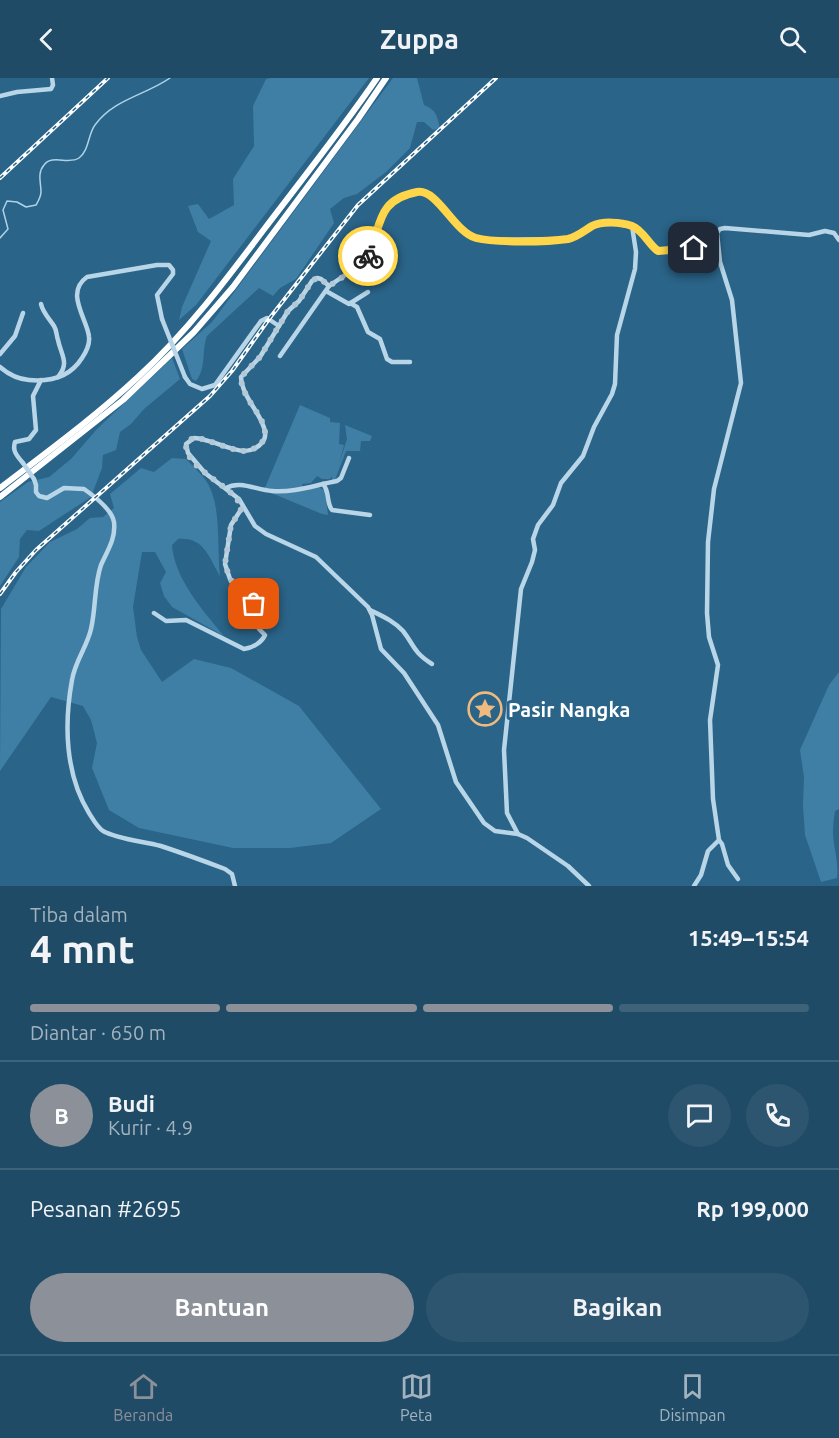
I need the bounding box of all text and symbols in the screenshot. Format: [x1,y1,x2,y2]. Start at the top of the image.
icon: back [30,23,63,56]
icon: search [776,23,809,56]
text: Zuppa [380,24,459,54]
pin [668,222,719,273]
courier [338,226,398,286]
icon: home [677,231,710,264]
icon: bike [352,240,385,273]
pin [228,578,279,629]
icon: bag [237,587,270,620]
place icon: Pasir Nangka [467,691,503,727]
place label: Pasir Nangka [508,698,630,721]
text: Tiba dalam [30,903,128,926]
text: 15:49–15:54 [688,925,809,950]
text: 4 mnt [30,927,134,970]
text: Diantar · 650 m [30,1021,166,1044]
button: chat [668,1084,731,1147]
button: phone [746,1084,809,1147]
text: Budi [108,1091,155,1116]
text: B [54,1103,69,1128]
text: Kurir · 4.9 [108,1116,193,1139]
text: Pesanan #2695 [30,1196,181,1221]
text: Rp 199,000 [696,1196,809,1221]
button: Bantuan [30,1273,414,1342]
button: Bagikan [426,1273,809,1342]
tab: Beranda [113,1370,173,1424]
tab: Peta [400,1370,433,1424]
tab: Disimpan [659,1370,726,1424]

